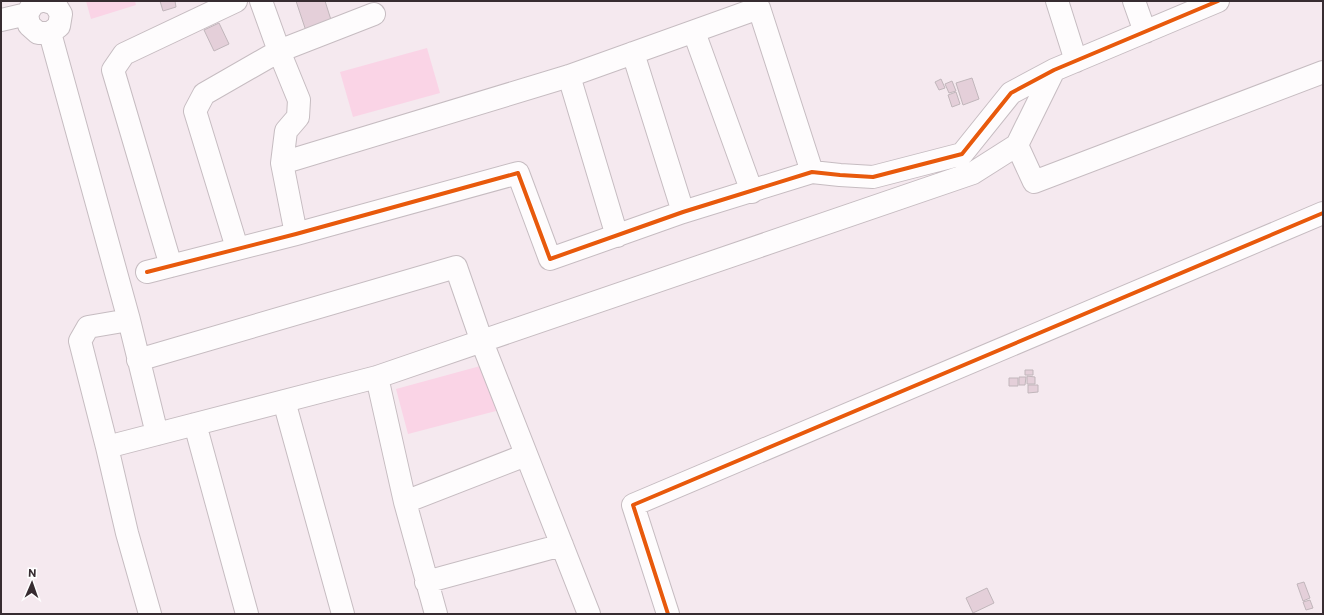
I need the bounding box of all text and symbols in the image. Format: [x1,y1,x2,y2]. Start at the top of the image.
north arrow [12,563,52,603]
text: N [28,566,37,579]

